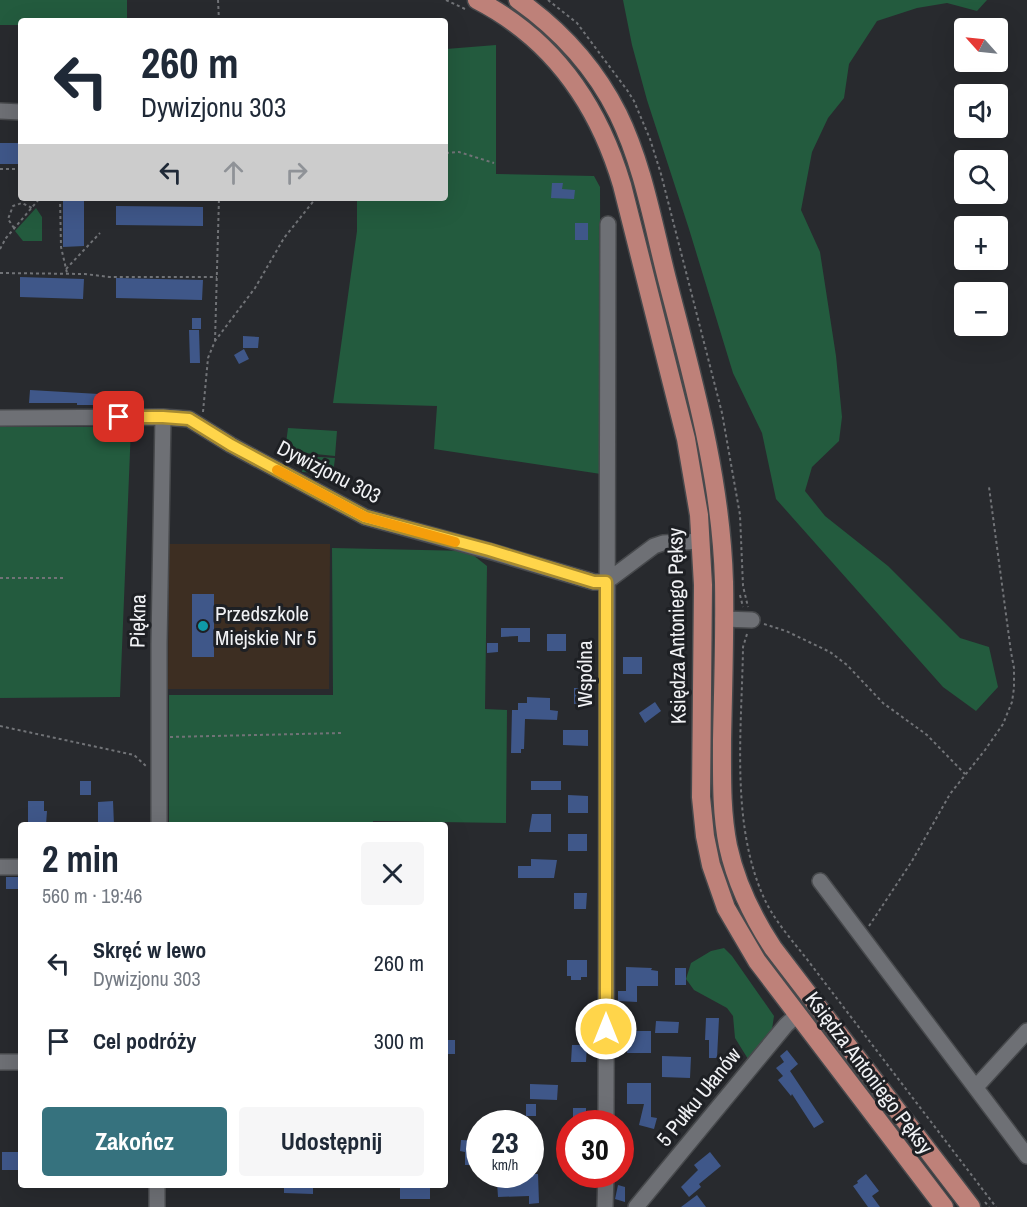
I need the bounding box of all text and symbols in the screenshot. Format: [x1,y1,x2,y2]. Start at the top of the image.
north arrow [954,18,1008,72]
map controls [954,18,1008,336]
text: 260 m [141,35,239,91]
icon: left [42,42,120,120]
button: sound [954,84,1008,138]
text: Dywizjonu 303 [141,89,286,125]
button: search [954,150,1008,204]
icon: left [154,156,187,189]
icon: ahead [217,156,250,189]
icon: right [280,156,313,189]
button: + [954,216,1008,270]
button: − [954,282,1008,336]
pin [93,391,144,442]
icon: arrive [102,400,135,433]
street label: Dywizjonu 303 [272,433,386,510]
street label: Księdza Antoniego Pęksy [660,527,693,724]
street label: Piękna [123,594,152,648]
place label: Przedszkole Miejskie Nr 5 [215,599,316,652]
marker: Przedszkole Miejskie Nr 5 [196,619,210,633]
street label: Wspólna [570,640,599,708]
text: 2 min [42,835,119,883]
button: close [361,842,424,905]
text: 560 m · 19:46 [42,882,142,909]
text: Skręć w lewo [93,935,206,965]
icon: left [42,947,75,980]
text: 260 m [374,948,424,978]
text: Dywizjonu 303 [93,965,201,992]
street label: Księdza Antoniego Pęksy [799,986,940,1160]
position arrow [574,997,638,1061]
icon: arrive [42,1025,75,1058]
text: Cel podróży [93,1026,196,1056]
text: 300 m [374,1026,424,1056]
street label: 5 Pułku Ułanów [650,1041,748,1152]
button: Zakończ [42,1107,227,1176]
button: Udostępnij [239,1107,424,1176]
speed limit sign: 30 [556,1110,634,1188]
text: 23 [491,1122,519,1162]
text: km/h [492,1154,518,1175]

